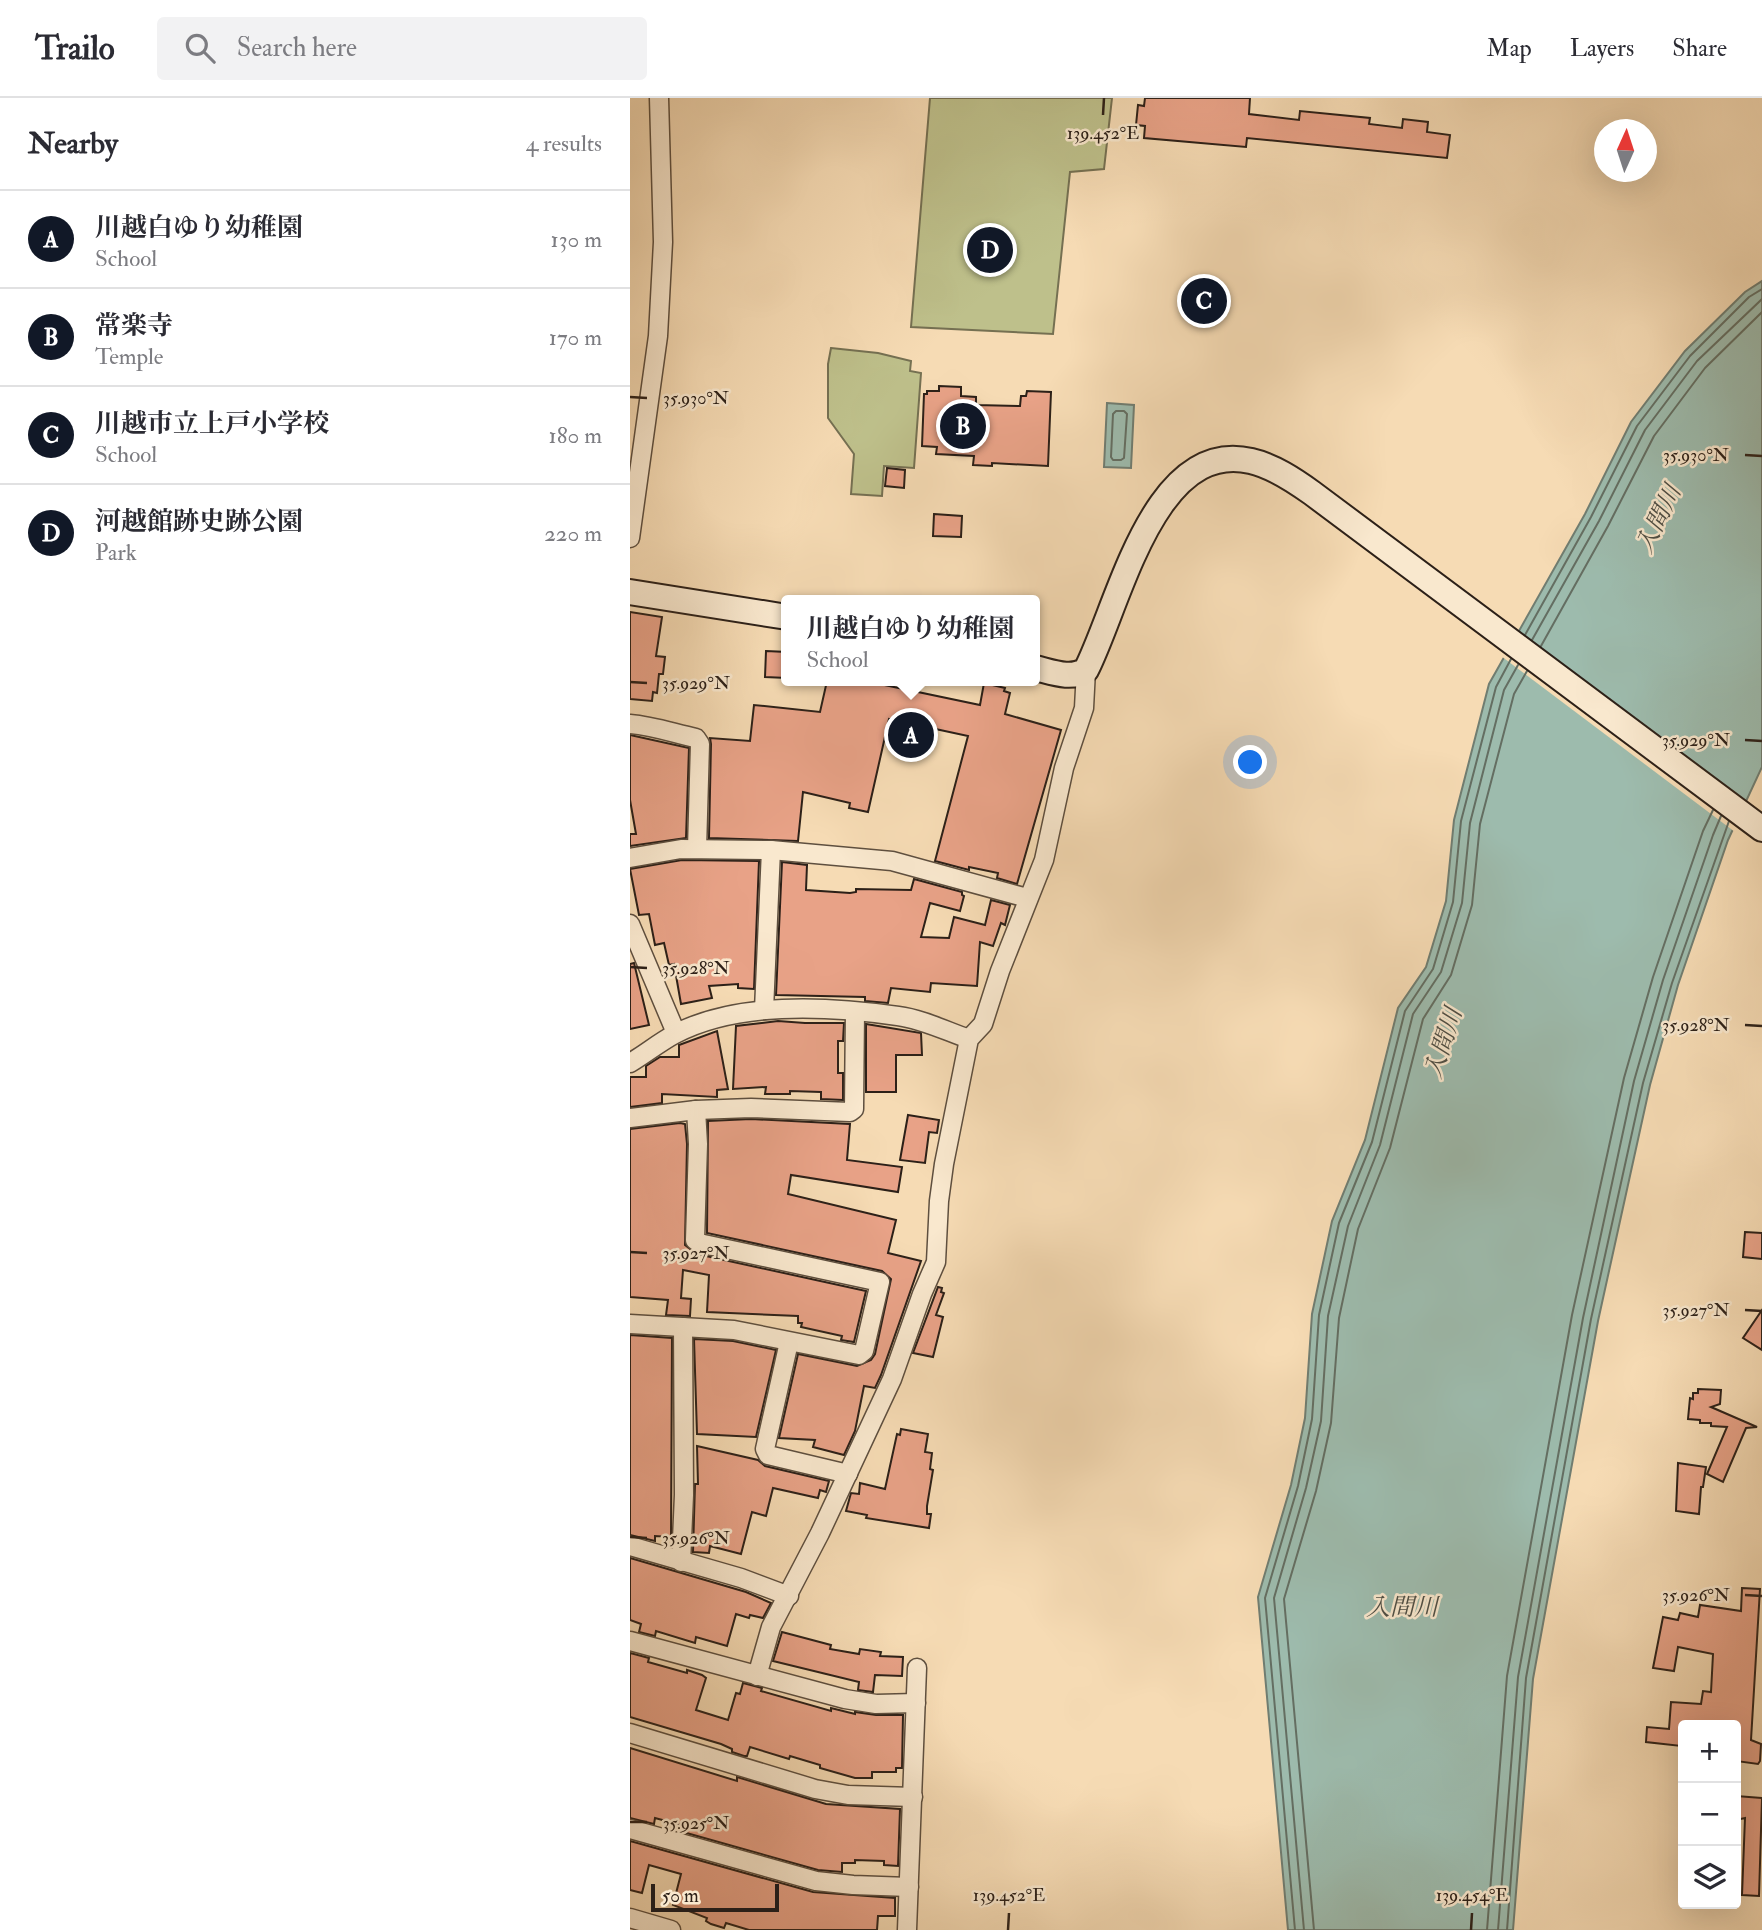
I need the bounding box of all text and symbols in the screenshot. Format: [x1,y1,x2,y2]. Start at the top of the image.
search box [157,17,647,80]
text: Trailo [35,28,115,69]
icon: search [181,29,219,67]
text: Search here [237,32,357,64]
text: Map [1487,33,1532,64]
text: Layers [1570,33,1634,64]
text: Share [1672,33,1727,64]
north arrow [1594,119,1657,182]
text: 139.452°E [1067,122,1139,145]
text: Nearby [28,125,118,162]
text: 4 results [526,129,602,158]
text: 川越白ゆり幼稚園 [95,212,303,244]
pin: D [967,224,1013,276]
text: A [44,225,58,254]
text: 130 m [550,225,602,254]
text: School [95,244,157,273]
pin: C [1181,275,1227,327]
text: 常楽寺 [95,310,173,342]
text: B [43,323,59,352]
text: 170 m [549,323,602,352]
text: Temple [95,342,163,371]
text: 35.930°N [663,387,729,410]
pin: B [940,400,986,452]
text: 川越市立上戸小学校 [95,408,329,440]
text: C [43,421,59,450]
text: 180 m [549,421,602,450]
text: School [95,440,157,469]
text: 35.930°N [1663,444,1729,467]
water label: 入間川 [1629,477,1689,558]
text: 河越館跡史跡公園 [95,506,303,538]
text: D [42,519,60,548]
text: 220 m [544,519,602,548]
text: Park [95,538,137,567]
popup [781,595,1040,686]
text: 川越白ゆり幼稚園 [806,613,1015,645]
text: School [806,645,869,674]
text: 35.929°N [662,672,730,695]
pin: A [888,709,934,761]
text: 35.929°N [1662,729,1730,752]
your location [1233,745,1267,779]
text: 35.928°N [662,957,730,980]
water label: 入間川 [1418,1001,1470,1082]
text: 35.928°N [1662,1014,1730,1037]
text: 35.927°N [662,1242,730,1265]
text: 35.927°N [1662,1299,1730,1322]
text: 35.926°N [662,1527,730,1550]
text: 35.926°N [1662,1584,1730,1607]
water label: 入間川 [1366,1592,1441,1623]
map controls [1678,1720,1741,1909]
button: + [1678,1720,1741,1783]
button: − [1678,1783,1741,1846]
text: 35.925°N [663,1812,729,1835]
button: layers [1678,1846,1741,1909]
scale bar [651,1881,779,1913]
text: 50 m [662,1884,699,1908]
text: 139.452°E [973,1884,1045,1907]
text: 139.454°E [1436,1884,1508,1907]

